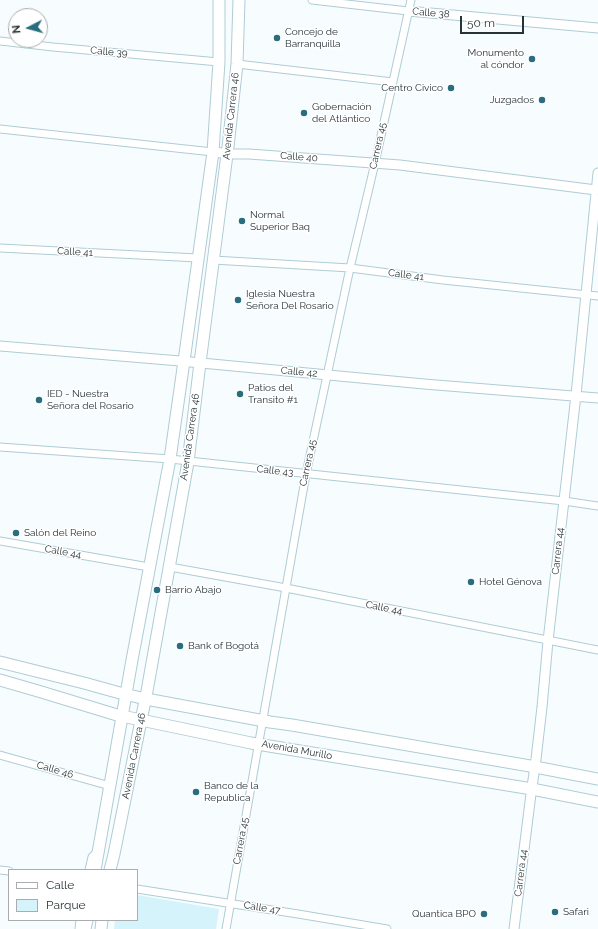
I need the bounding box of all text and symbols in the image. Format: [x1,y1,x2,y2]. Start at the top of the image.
street label: Calle 38 [412,5,450,21]
north arrow [8,8,48,48]
scale bar [462,8,526,34]
text: 50 m [467,16,495,30]
text: N [10,24,23,34]
place label: Concejo de Barranquilla [285,26,341,50]
marker: Concejo de Barranquilla [272,33,282,43]
street label: Calle 39 [90,44,128,60]
place label: Monumento al cóndor [468,47,524,70]
marker: Monumento al cóndor [527,54,537,64]
street label: Avenida Carrera 46 [220,72,242,160]
place label: Centro Civico [381,82,443,94]
marker: Centro Civico [446,83,456,93]
place label: Juzgados [490,94,534,106]
marker: Juzgados [537,95,547,105]
place label: Gobernación del Atlántico [312,101,371,124]
marker: Gobernación del Atlántico [299,108,309,118]
street label: Carrera 45 [367,122,389,170]
street label: Calle 40 [280,150,318,164]
place label: Normal Superior Baq [250,209,310,232]
marker: Normal Superior Baq [237,216,247,226]
street label: Calle 41 [57,245,93,259]
street label: Calle 41 [387,267,425,283]
place label: Iglesia Nuestra Señora Del Rosario [246,288,334,312]
marker: Iglesia Nuestra Señora Del Rosario [233,295,243,305]
street label: Calle 42 [280,364,318,380]
place label: Patios del Transito #1 [248,382,298,406]
place label: IED - Nuestra Señora del Rosario [47,388,134,412]
marker: Patios del Transito #1 [235,389,245,399]
street label: Avenida Carrera 46 [178,393,202,481]
marker: IED - Nuestra Señora del Rosario [34,395,44,405]
street label: Carrera 45 [297,439,319,487]
street label: Calle 43 [256,463,294,479]
place label: Salón del Reino [24,527,96,539]
street label: Carrera 44 [550,527,566,575]
marker: Salón del Reino [11,528,21,538]
street label: Calle 44 [44,543,82,561]
place label: Hotel Génova [479,576,542,588]
marker: Hotel Génova [466,577,476,587]
place label: Barrio Abajo [165,584,221,596]
marker: Barrio Abajo [152,585,162,595]
street label: Calle 44 [365,599,403,617]
place label: Bank of Bogotá [188,640,259,652]
marker: Bank of Bogotá [175,641,185,651]
street label: Avenida Carrera 46 [120,712,148,800]
street label: Avenida Murillo [261,738,333,762]
street label: Calle 46 [35,759,75,781]
place label: Banco de la Republica [204,780,259,804]
marker: Banco de la Republica [191,787,201,797]
street label: Carrera 45 [231,817,251,865]
street label: Carrera 44 [512,849,530,897]
legend [8,869,138,921]
text: Calle [46,878,74,892]
text: Parque [46,898,86,912]
street label: Calle 47 [243,899,281,917]
place label: Safari [563,906,589,918]
marker: Safari [550,907,560,917]
place label: Quantica BPO [412,908,476,920]
marker: Quantica BPO [479,909,489,919]

